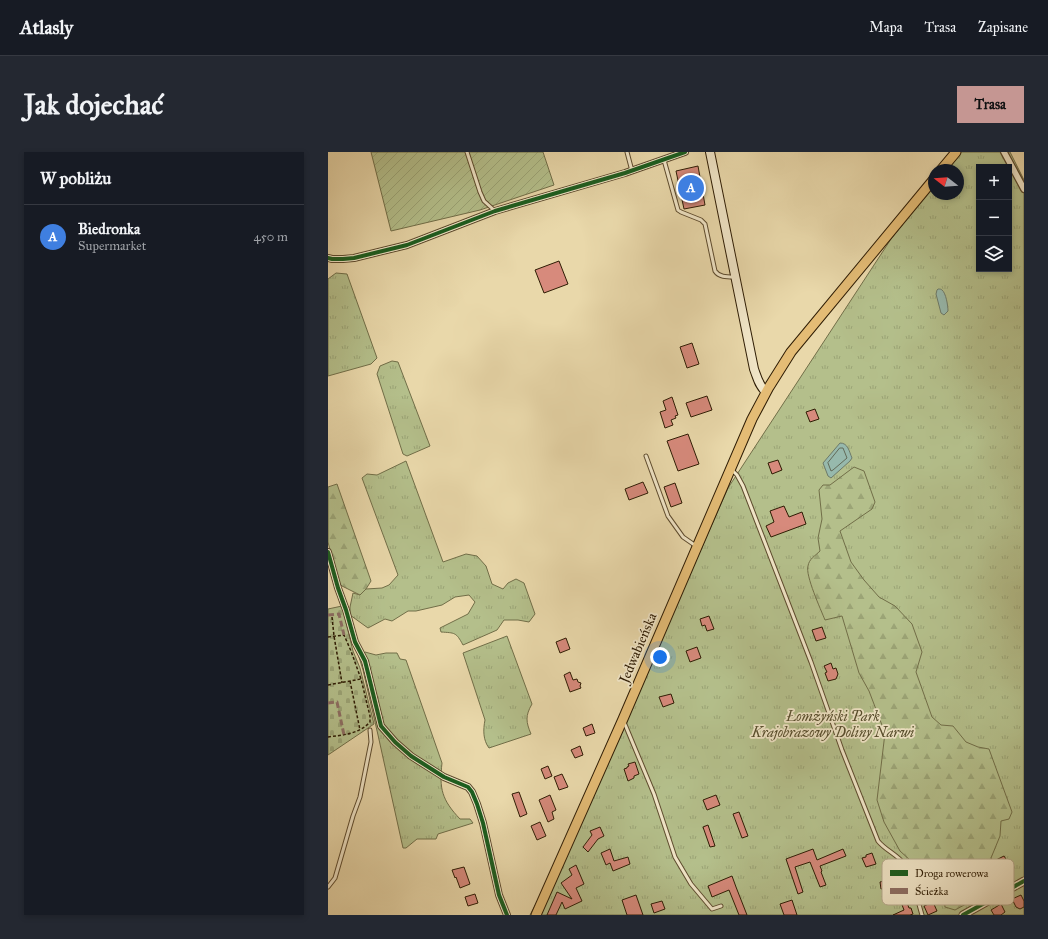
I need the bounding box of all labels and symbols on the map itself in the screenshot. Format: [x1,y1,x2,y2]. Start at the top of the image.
north arrow [928,164,964,200]
pin: A [678,173,704,203]
street label: Jedwabieńska [615,610,661,688]
your location [650,647,670,667]
park label: Łomżyński Park Krajobrazowy Doliny Narwi [751,708,914,741]
legend [882,859,1014,905]
text: Droga rowerowa [915,867,989,880]
text: Ścieżka [915,884,949,898]

